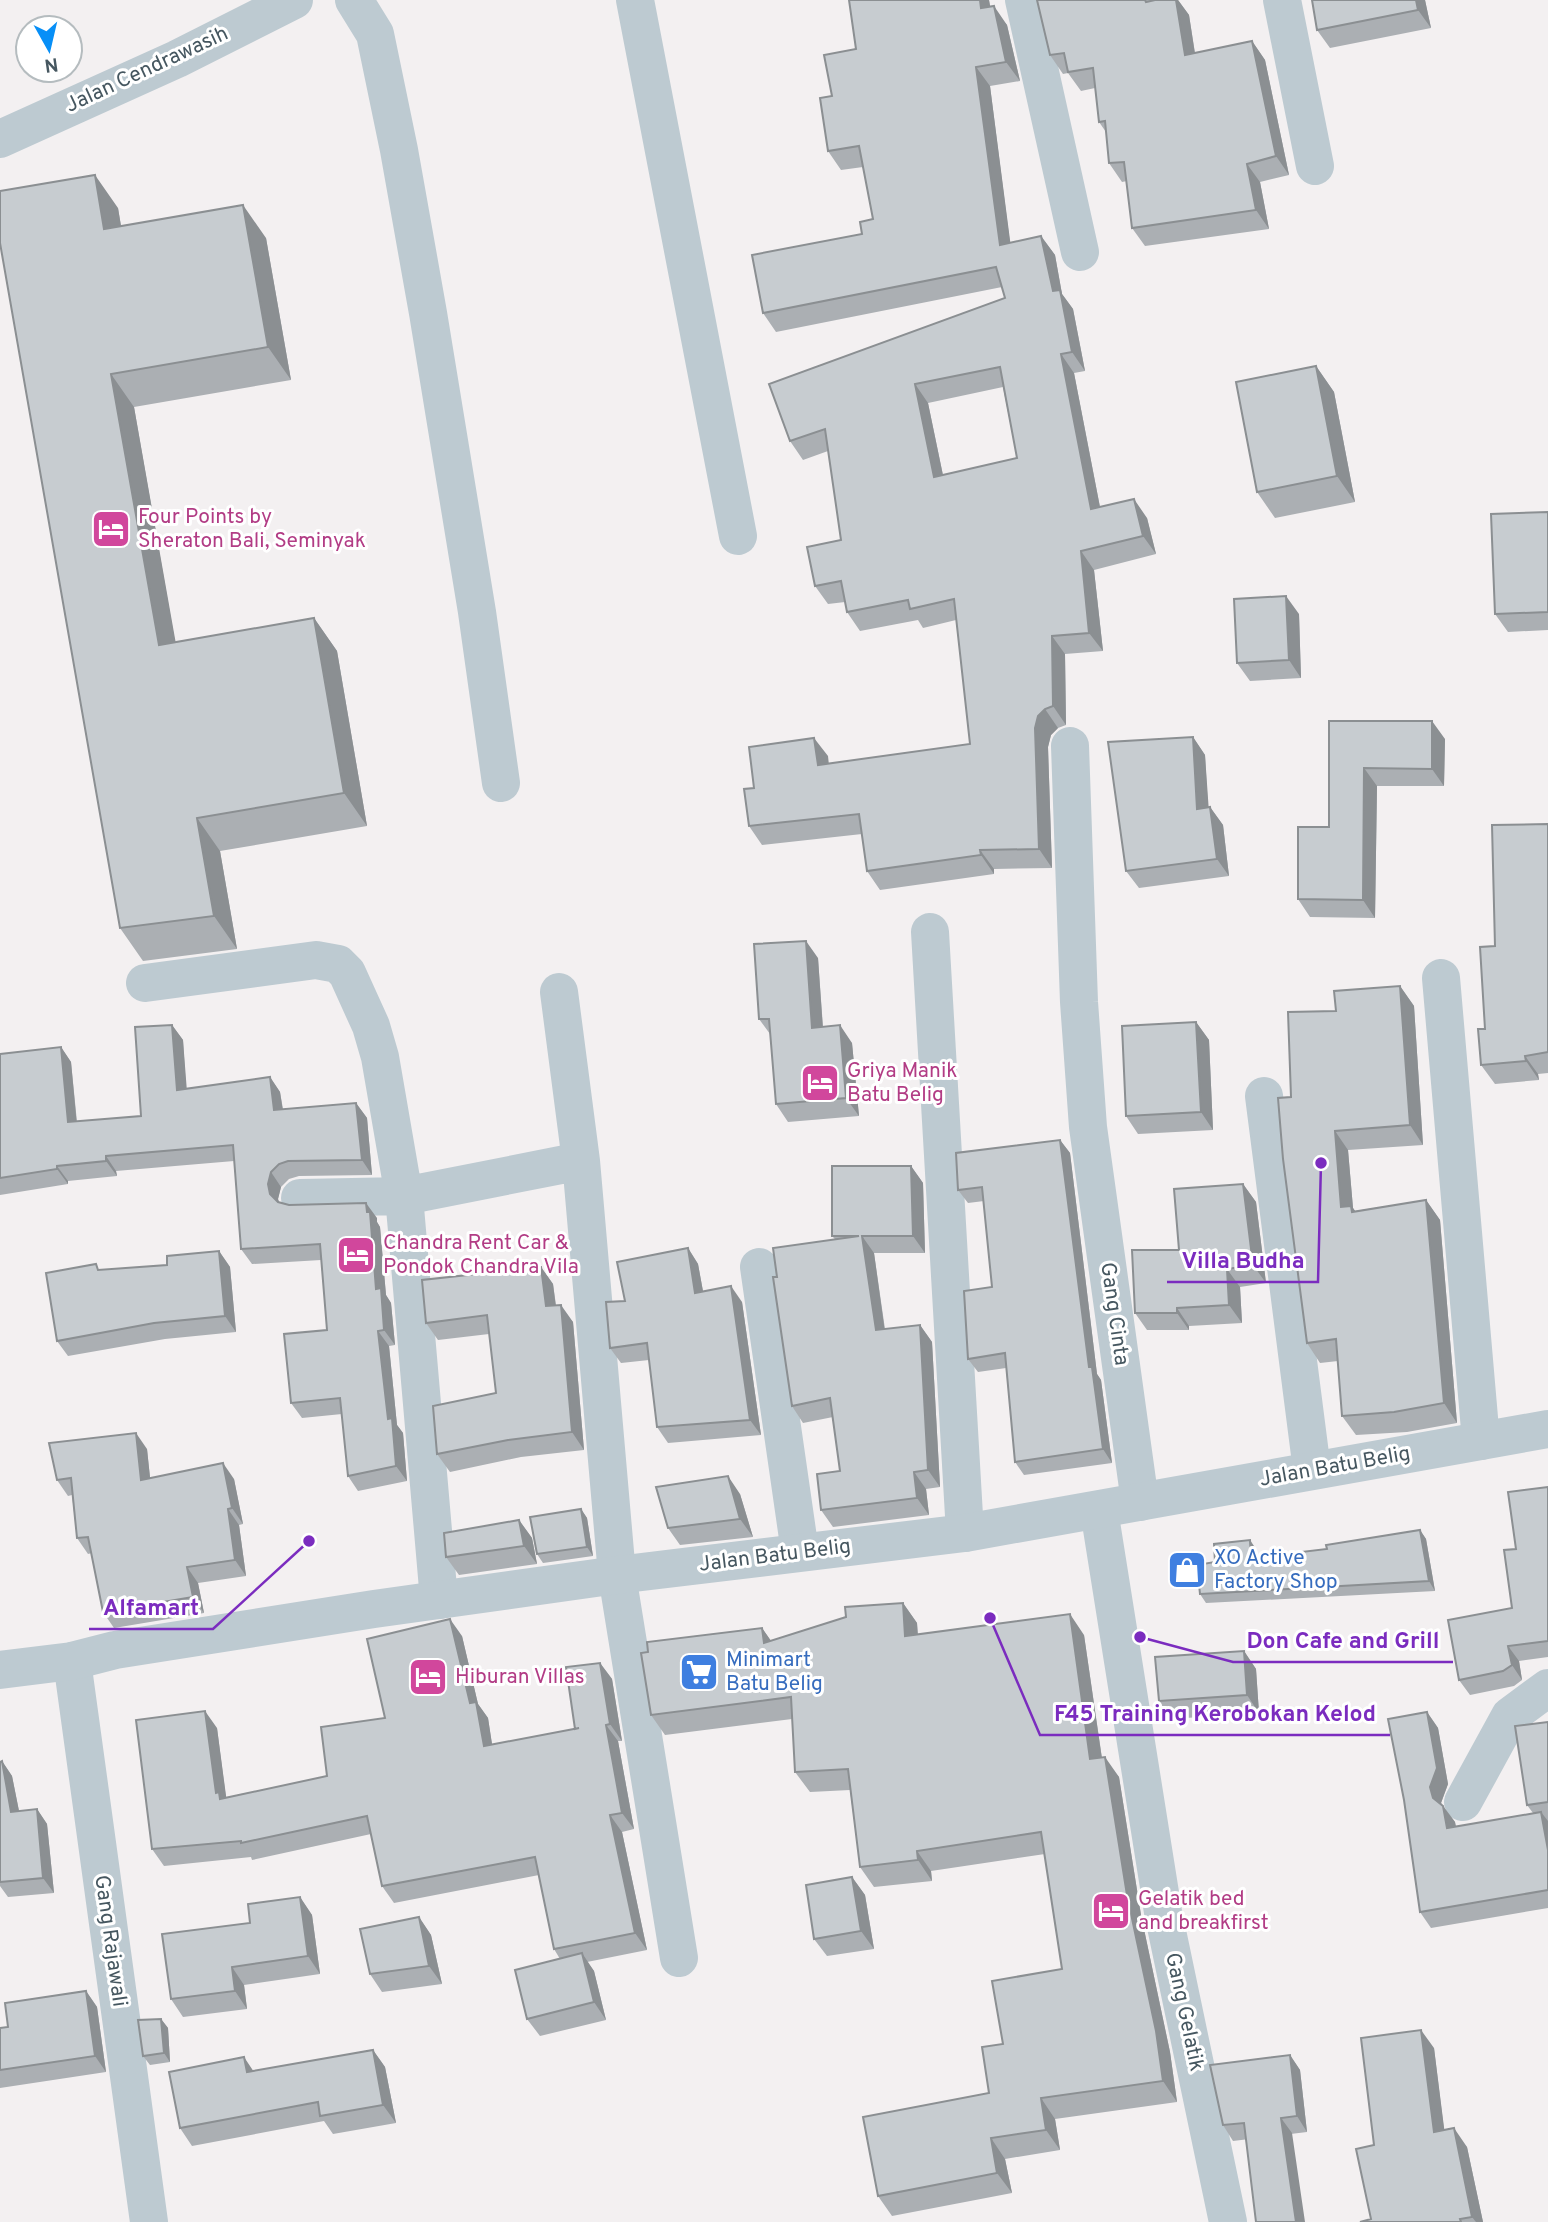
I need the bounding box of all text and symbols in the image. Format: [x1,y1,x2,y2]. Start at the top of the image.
north arrow [14,14,84,84]
street label: Jalan Cendrawasih [61,20,233,120]
text: N [43,51,60,77]
place label: Four Points by Sheraton Bali, Seminyak [138,504,366,555]
hotel icon: Four Points by Sheraton Bali, Seminyak [90,508,132,550]
place label: Griya Manik Batu Belig [847,1058,957,1109]
hotel icon: Griya Manik Batu Belig [799,1062,841,1104]
place label: Chandra Rent Car & Pondok Chandra Vila [383,1230,579,1281]
hotel icon: Chandra Rent Car & Pondok Chandra Vila [335,1234,377,1276]
callout: Villa Budha [1167,1238,1318,1282]
text: Villa Budha [1181,1248,1305,1277]
street label: Gang Cinta [1093,1261,1135,1367]
street label: Jalan Batu Belig [1257,1440,1413,1494]
street label: Jalan Batu Belig [697,1533,853,1579]
place label: XO Active Factory Shop [1214,1545,1338,1596]
shop icon: XO Active Factory Shop [1166,1549,1208,1591]
callout: Alfamart [89,1585,213,1629]
text: Alfamart [103,1595,199,1624]
callout: Don Cafe and Grill [1233,1618,1453,1662]
text: Don Cafe and Grill [1247,1628,1439,1657]
place label: Minimart Batu Belig [726,1647,823,1698]
supermarket icon: Minimart Batu Belig [678,1651,720,1693]
hotel icon: Hiburan Villas [407,1656,449,1698]
place label: Hiburan Villas [455,1664,585,1691]
callout: F45 Training Kerobokan Kelod [1040,1691,1390,1735]
text: F45 Training Kerobokan Kelod [1054,1701,1376,1730]
street label: Gang Rajawali [87,1873,133,2009]
place label: Gelatik bed and breakfirst [1138,1886,1269,1937]
hotel icon: Gelatik bed and breakfirst [1090,1890,1132,1932]
street label: Gang Gelatik [1158,1950,1210,2074]

